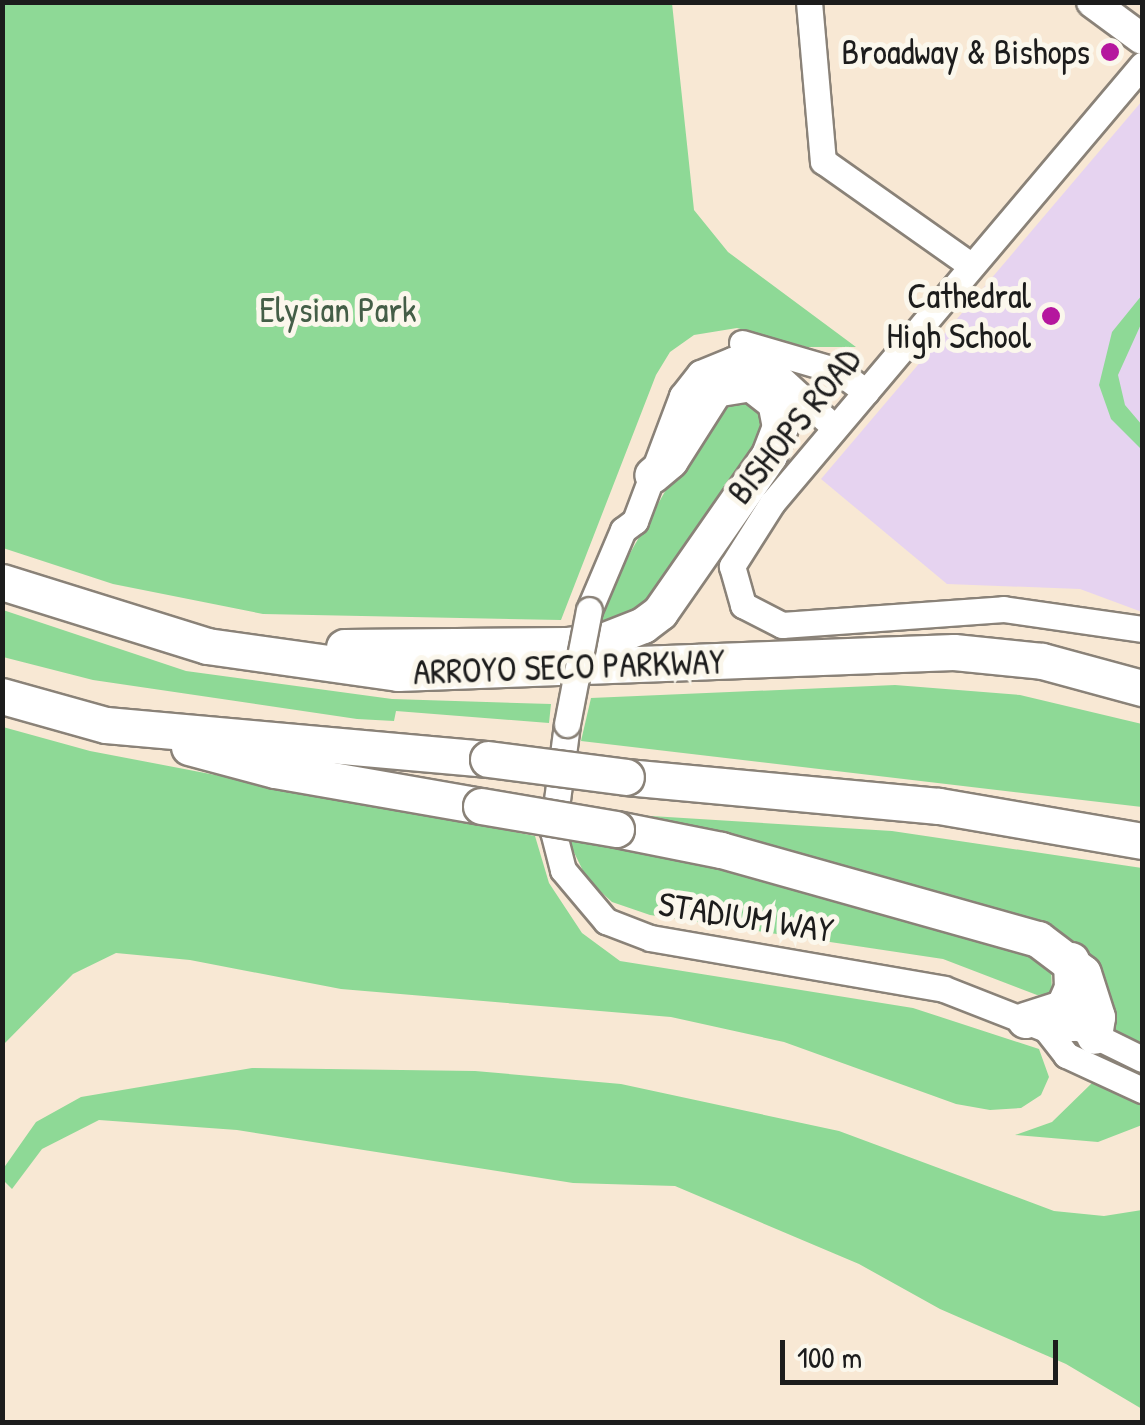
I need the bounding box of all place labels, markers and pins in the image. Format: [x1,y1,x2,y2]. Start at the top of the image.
place label: Broadway & Bishops [842,31,1090,73]
marker: Broadway & Bishops [1099,41,1121,63]
place label: Cathedral High School [887,275,1031,357]
marker: Cathedral High School [1040,305,1062,327]

